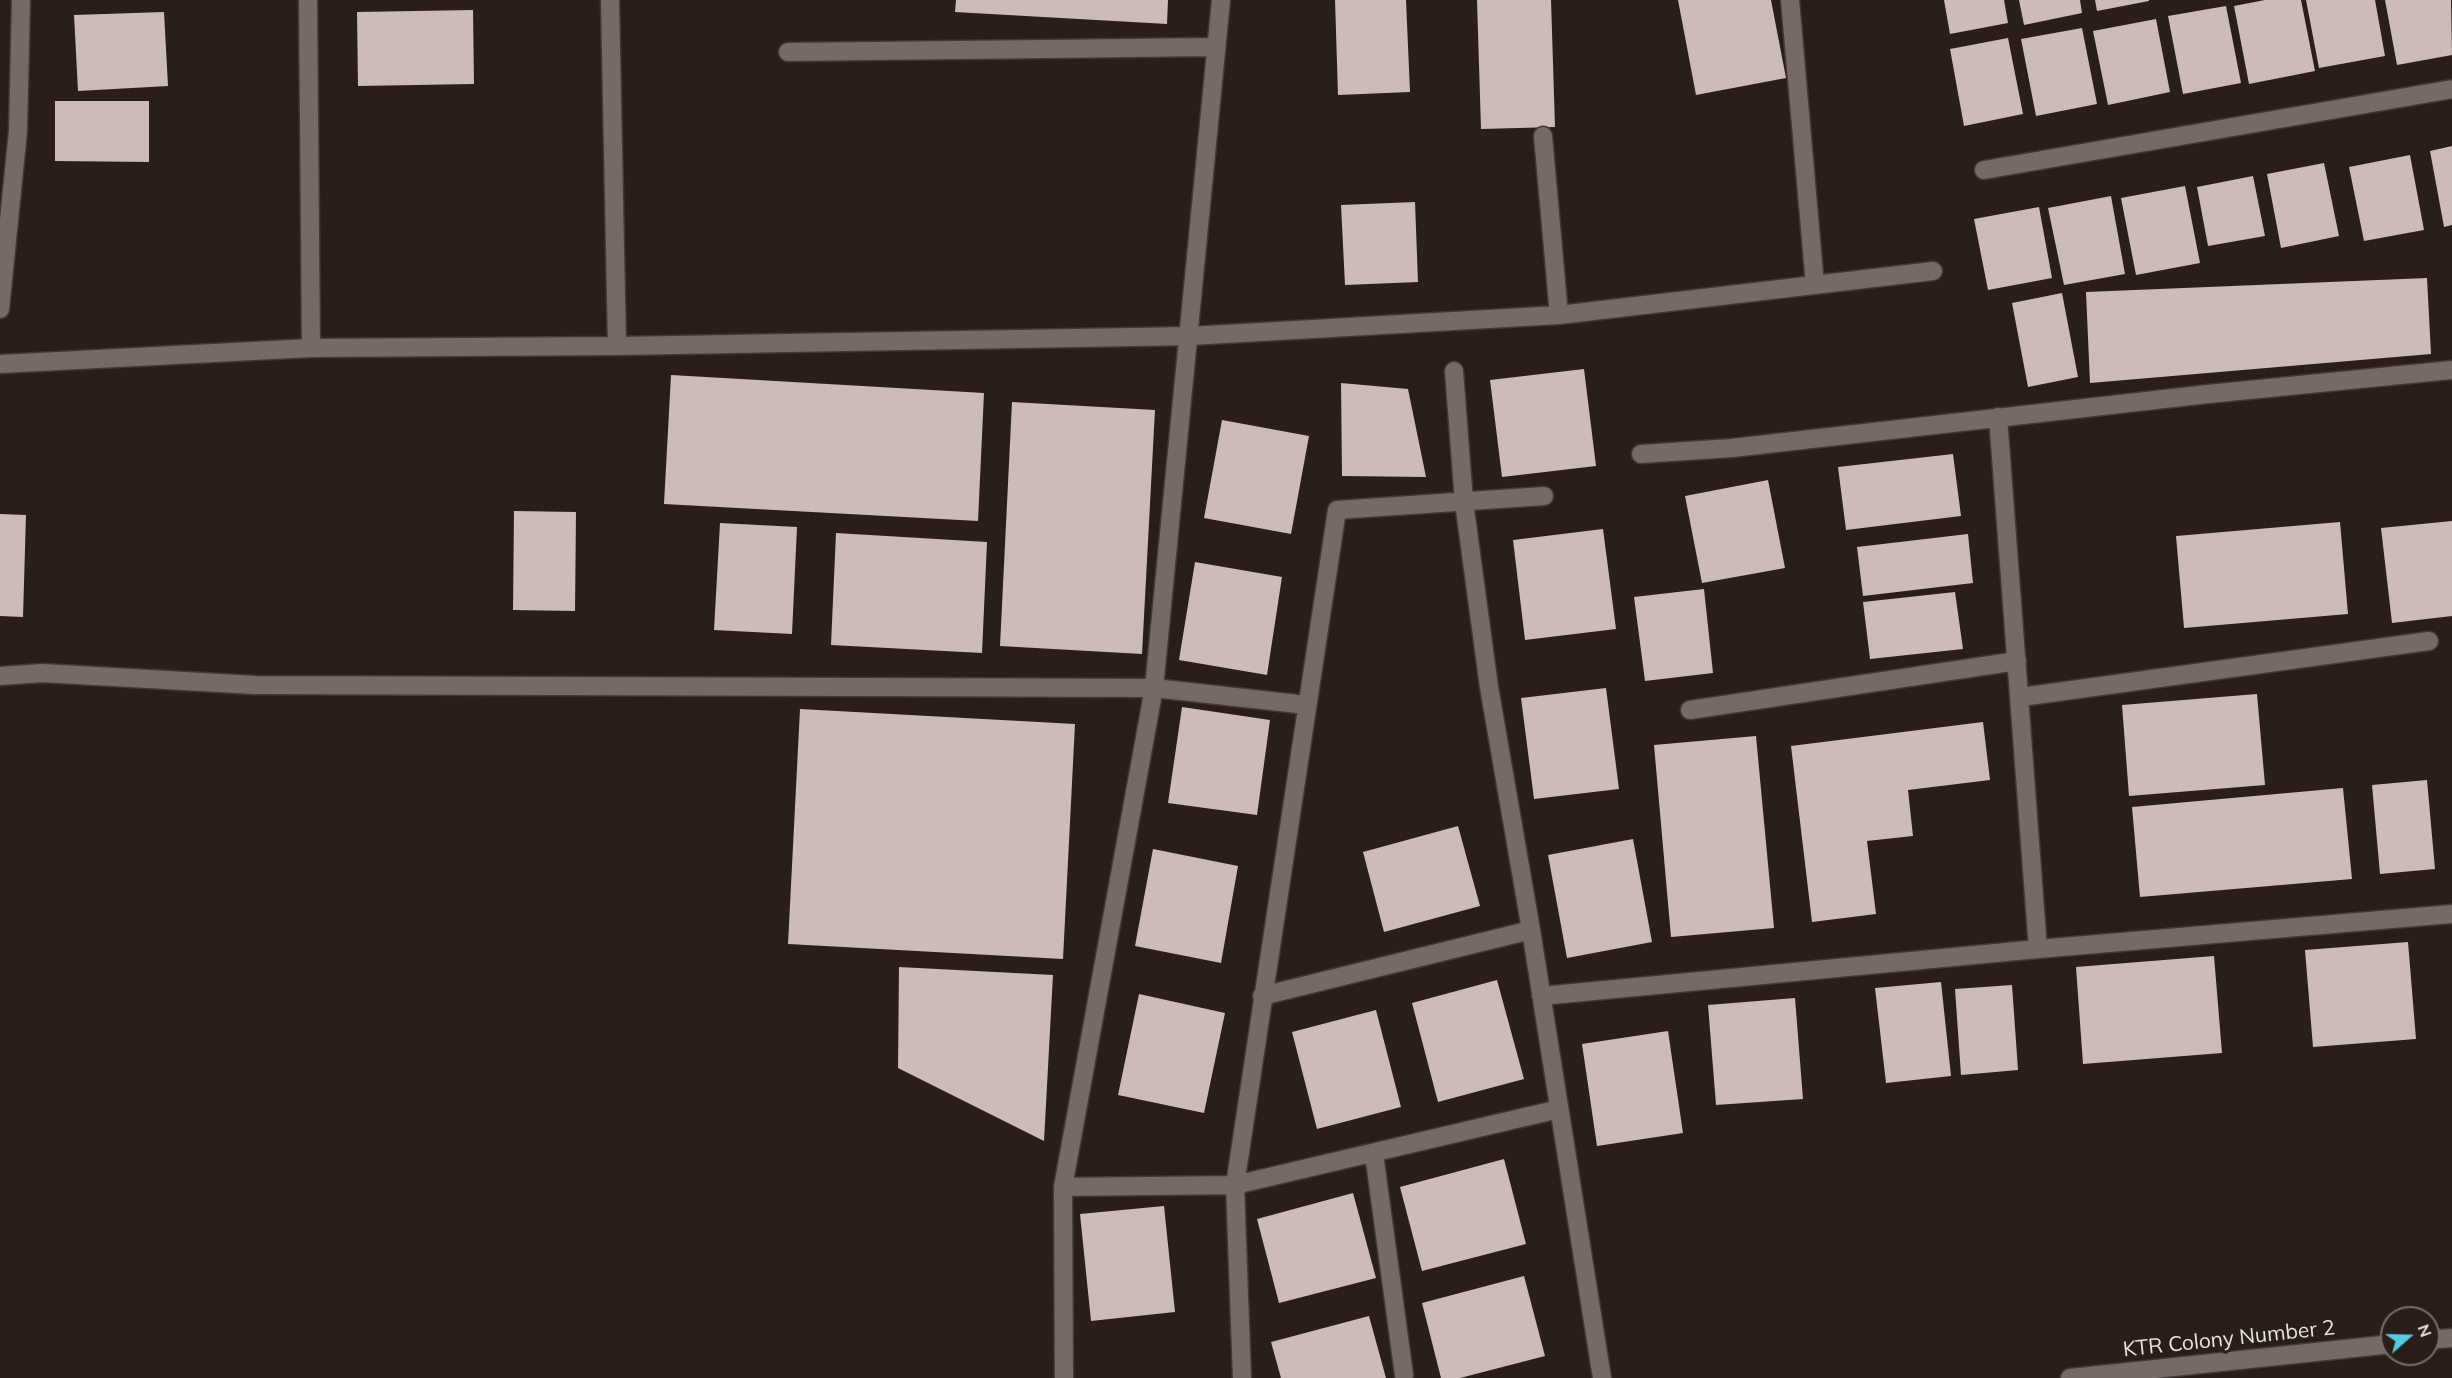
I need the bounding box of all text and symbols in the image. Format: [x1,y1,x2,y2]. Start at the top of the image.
north arrow [2380,1306,2440,1366]
street label: KTR Colony Number 2 [2122,1315,2336,1363]
text: N [2414,1321,2437,1340]

